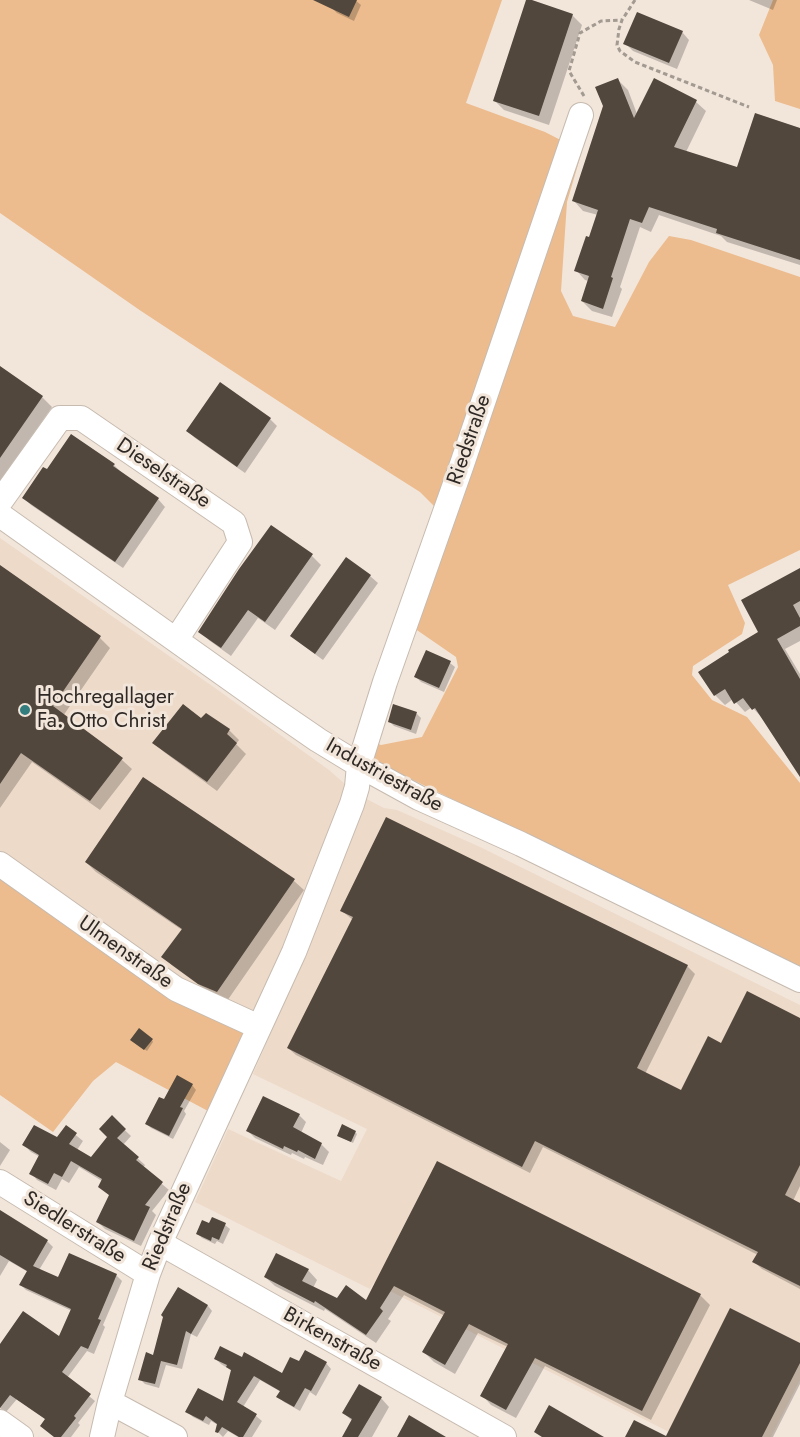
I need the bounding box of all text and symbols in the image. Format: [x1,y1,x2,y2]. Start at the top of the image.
street label: Riedstraße [443,392,497,488]
street label: Dieselstraße [111,433,215,515]
place label: Hochregallager Fa. Otto Christ [37,685,174,735]
marker: Hochregallager Fa. Otto Christ [18,703,32,717]
street label: Industriestraße [321,734,447,818]
street label: Ulmenstraße [73,911,177,995]
street label: Riedstraße [138,1179,198,1275]
street label: Siedlerstraße [18,1187,130,1269]
street label: Birkenstraße [278,1303,386,1377]

